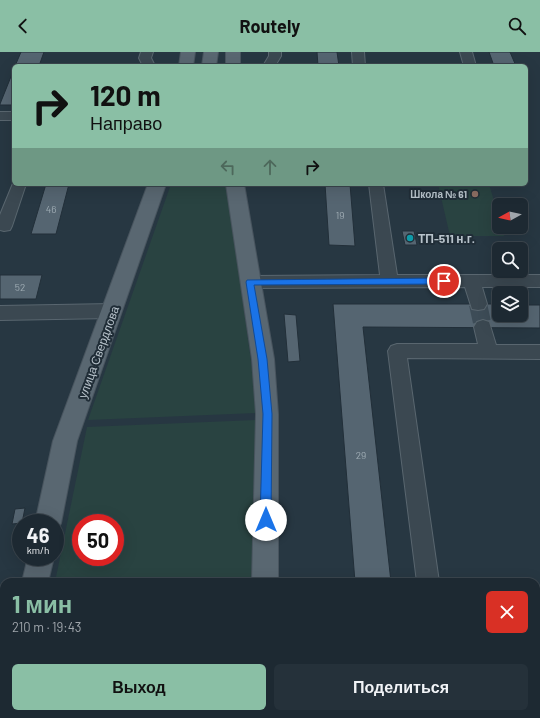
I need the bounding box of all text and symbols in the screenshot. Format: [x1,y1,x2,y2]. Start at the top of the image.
icon: back [12,15,34,37]
text: Routely [240,15,300,37]
icon: search [506,15,528,37]
text: 120 m [90,78,161,112]
icon: right [24,80,76,132]
text: Направо [90,112,162,134]
icon: left [217,156,239,178]
icon: ahead [259,156,281,178]
icon: right [301,156,323,178]
place label: Школа № 61 [410,188,467,200]
marker: Школа № 61 [470,189,480,199]
north arrow [492,198,528,234]
map controls [492,198,528,322]
house number: 46 [46,203,56,215]
house number: 19 [336,209,344,221]
place label: ТП-511 н.г. [418,231,475,245]
marker: ТП-511 н.г. [405,233,415,243]
button: search [492,242,528,278]
pin [427,264,461,298]
icon: arrive [433,270,455,292]
house number: 52 [15,281,25,293]
button: layers [492,286,528,322]
street label: улица Свердлова [75,304,122,400]
house number: 29 [356,449,366,461]
position arrow [245,499,287,541]
speed limit sign: 50 [72,514,124,566]
text: 46 [27,523,49,547]
text: km/h [27,544,49,556]
text: 1 мин [12,589,72,618]
button: close [486,591,528,633]
text: 210 m · 19:43 [12,619,82,635]
button: Выход [12,664,266,710]
button: Поделиться [274,664,528,710]

